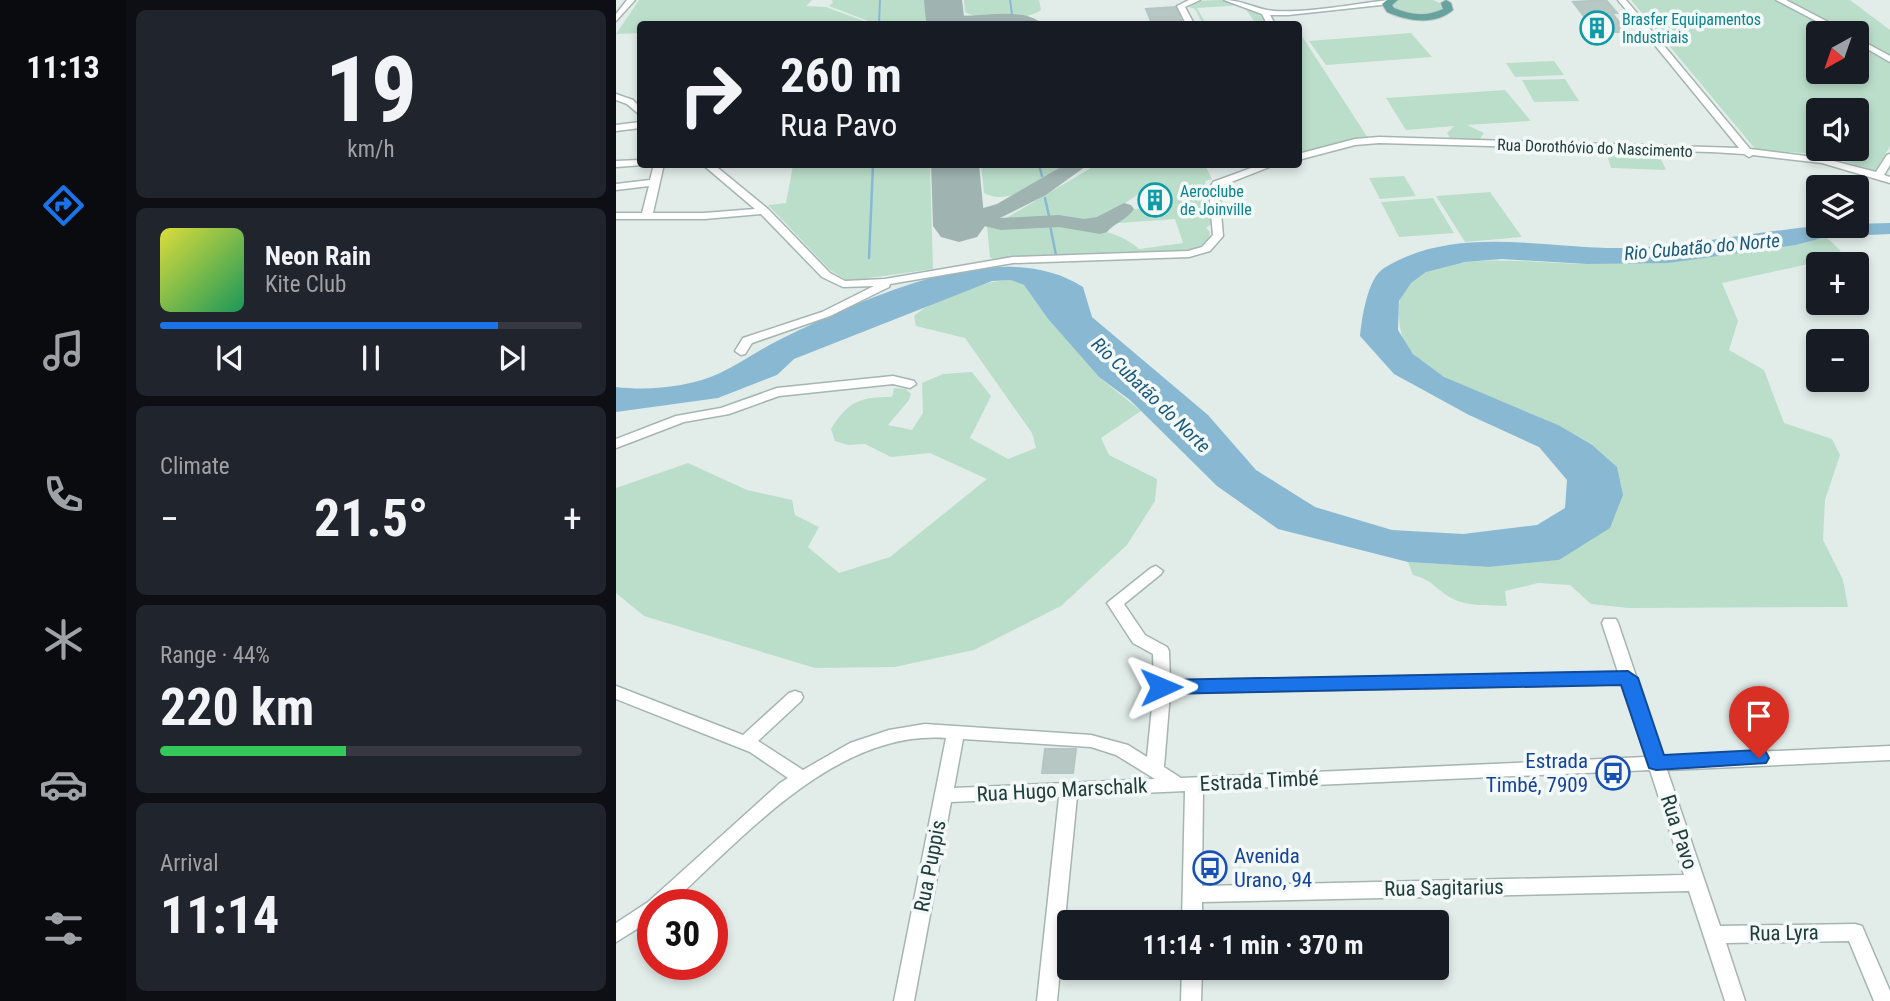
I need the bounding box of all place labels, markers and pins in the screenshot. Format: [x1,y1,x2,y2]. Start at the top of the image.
building icon: Brasfer Equipamentos Industriais [1578,9,1616,47]
place label: Brasfer Equipamentos Industriais [1622,10,1761,47]
building icon: Aeroclube de Joinville [1136,181,1174,219]
place label: Aeroclube de Joinville [1180,182,1252,219]
pin [1729,686,1789,758]
place label: Estrada Timbé, 7909 [1486,749,1588,797]
bus stop icon: Estrada Timbé, 7909 [1594,754,1632,792]
place label: Avenida Urano, 94 [1234,844,1312,892]
bus stop icon: Avenida Urano, 94 [1191,849,1229,887]

